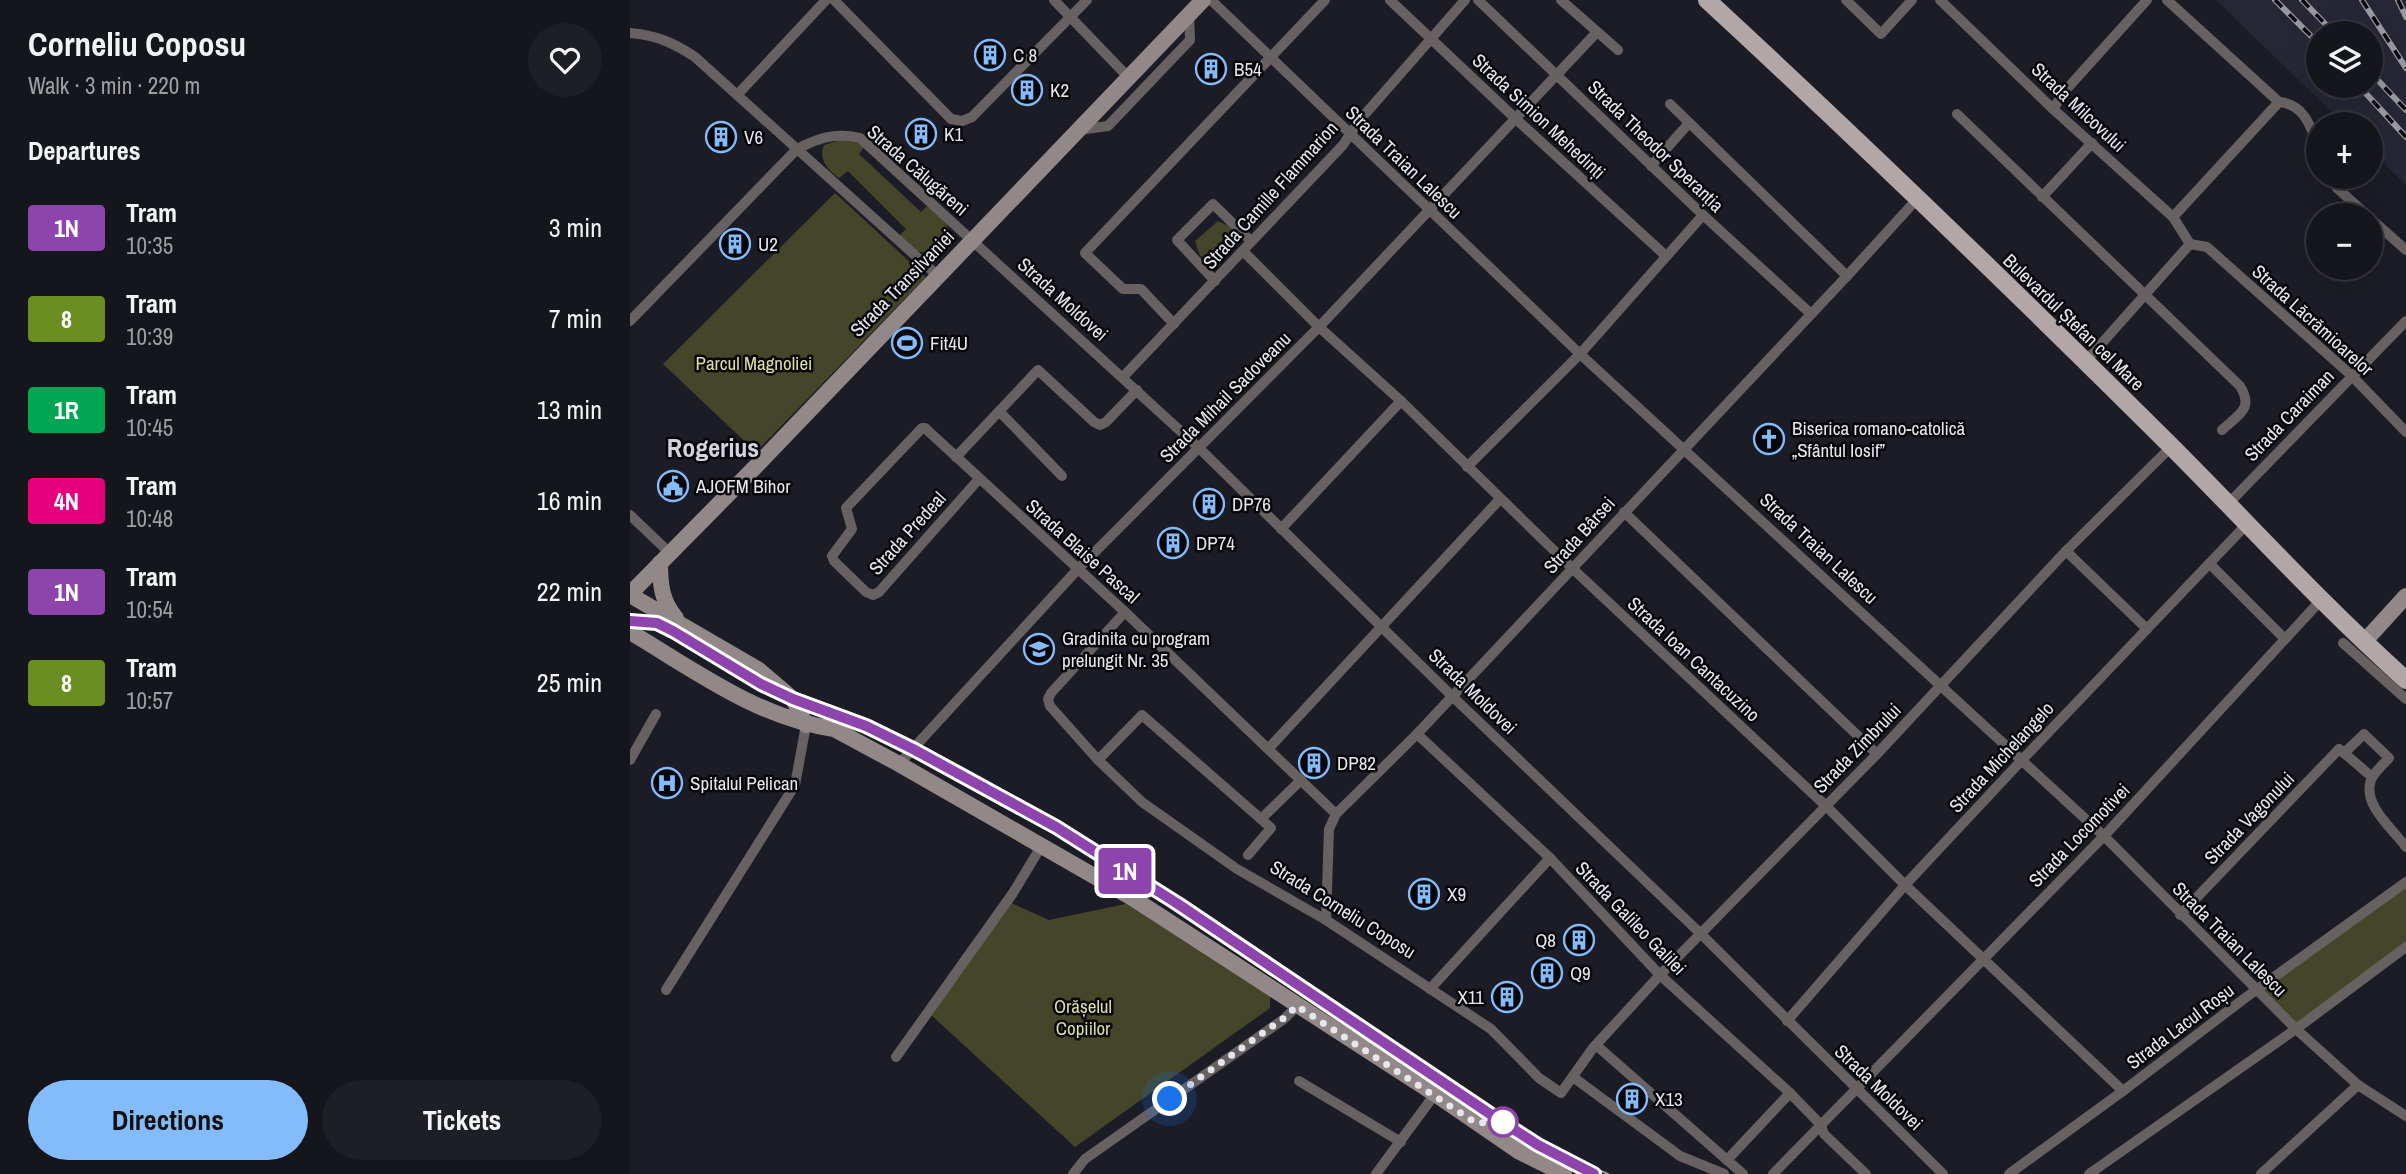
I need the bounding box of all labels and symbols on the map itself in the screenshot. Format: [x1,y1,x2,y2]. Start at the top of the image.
building icon: C 8 [973,38,1007,72]
place label: C 8 [1013,42,1037,68]
street label: Strada Simion Mehedinți [1467,47,1611,185]
building icon: B54 [1194,52,1228,86]
place label: B54 [1234,56,1262,82]
street label: Strada Milcovului [2026,56,2132,158]
building icon: K2 [1010,73,1044,107]
street label: Strada Theodor Speranția [1582,74,1730,218]
place label: K2 [1050,77,1069,103]
street label: Strada Traian Lalescu [1340,100,1468,224]
street label: Strada Camille Flammarion [1197,116,1343,274]
building icon: K1 [904,117,938,151]
street label: Strada Călugăreni [862,119,974,221]
building icon: V6 [704,120,738,154]
place label: K1 [944,121,963,147]
place label: V6 [744,124,763,150]
street label: Strada Transilvaniei [844,224,960,342]
building icon: U2 [718,227,752,261]
place label: U2 [758,231,778,257]
street label: Bulevardul Ștefan cel Mare [1998,248,2150,396]
street label: Strada Moldovei [1012,251,1114,347]
street label: Strada Lăcrămioarelor [2247,258,2380,382]
sports icon: Fit4U [890,326,924,360]
street label: Strada Mihail Sadoveanu [1154,326,1296,468]
place label: Fit4U [930,330,968,356]
park label: Parcul Magnoliei [696,350,812,376]
street label: Strada Caraiman [2238,363,2340,467]
place label: Biserica romano-catolică „Sfântul Iosif” [1792,415,1966,463]
church icon: Biserica romano-catolică „Sfântul Iosif” [1752,422,1786,456]
district label: Rogerius [667,430,759,465]
public building icon: AJOFM Bihor [656,469,690,503]
place label: AJOFM Bihor [695,473,791,499]
street label: Strada Predeal [863,486,951,580]
building icon: DP76 [1192,487,1226,521]
street label: Strada Traian Lalescu [1754,487,1884,609]
place label: DP76 [1232,491,1271,517]
street label: Strada Bârsei [1537,491,1621,579]
street label: Strada Blaise Pascal [1021,493,1145,609]
building icon: DP74 [1156,526,1190,560]
place label: DP74 [1196,530,1235,556]
street label: Strada Ioan Cantacuzino [1622,591,1766,727]
place label: Gradinita cu program prelungit Nr. 35 [1062,625,1210,673]
school or university icon: Gradinita cu program prelungit Nr. 35 [1022,632,1056,666]
street label: Strada Moldovei [1423,642,1523,740]
street label: Strada Michelangelo [1943,696,2059,818]
street label: Strada Zimbrului [1807,697,1907,799]
building icon: DP82 [1297,746,1331,780]
place label: DP82 [1337,750,1376,776]
hospital icon: Spitalul Pelican [650,766,684,800]
street label: Strada Vagonului [2198,766,2300,870]
place label: Spitalul Pelican [690,770,798,796]
street label: Strada Locomotivei [2023,777,2135,893]
line badge: 1N [1093,848,1156,894]
street label: Strada Corneliu Coposu [1265,854,1421,964]
street label: Strada Galileo Galilei [1570,855,1692,981]
street label: Strada Traian Lalescu [2167,876,2293,1002]
building icon: X9 [1407,877,1441,911]
place label: X9 [1447,881,1466,907]
building icon: Q8 [1562,923,1596,957]
place label: Q8 [1535,927,1556,953]
building icon: Q9 [1530,956,1564,990]
place label: Q9 [1570,960,1591,986]
street label: Strada Lacul Roșu [2121,977,2239,1075]
building icon: X11 [1490,980,1524,1014]
place label: X11 [1457,984,1484,1010]
park label: Orășelul Copiilor [1054,993,1112,1041]
street label: Strada Moldovei [1829,1038,1929,1136]
your location [1152,1081,1187,1116]
building icon: X13 [1615,1082,1649,1116]
place label: X13 [1655,1086,1683,1112]
unlabelled marker [1488,1107,1518,1137]

